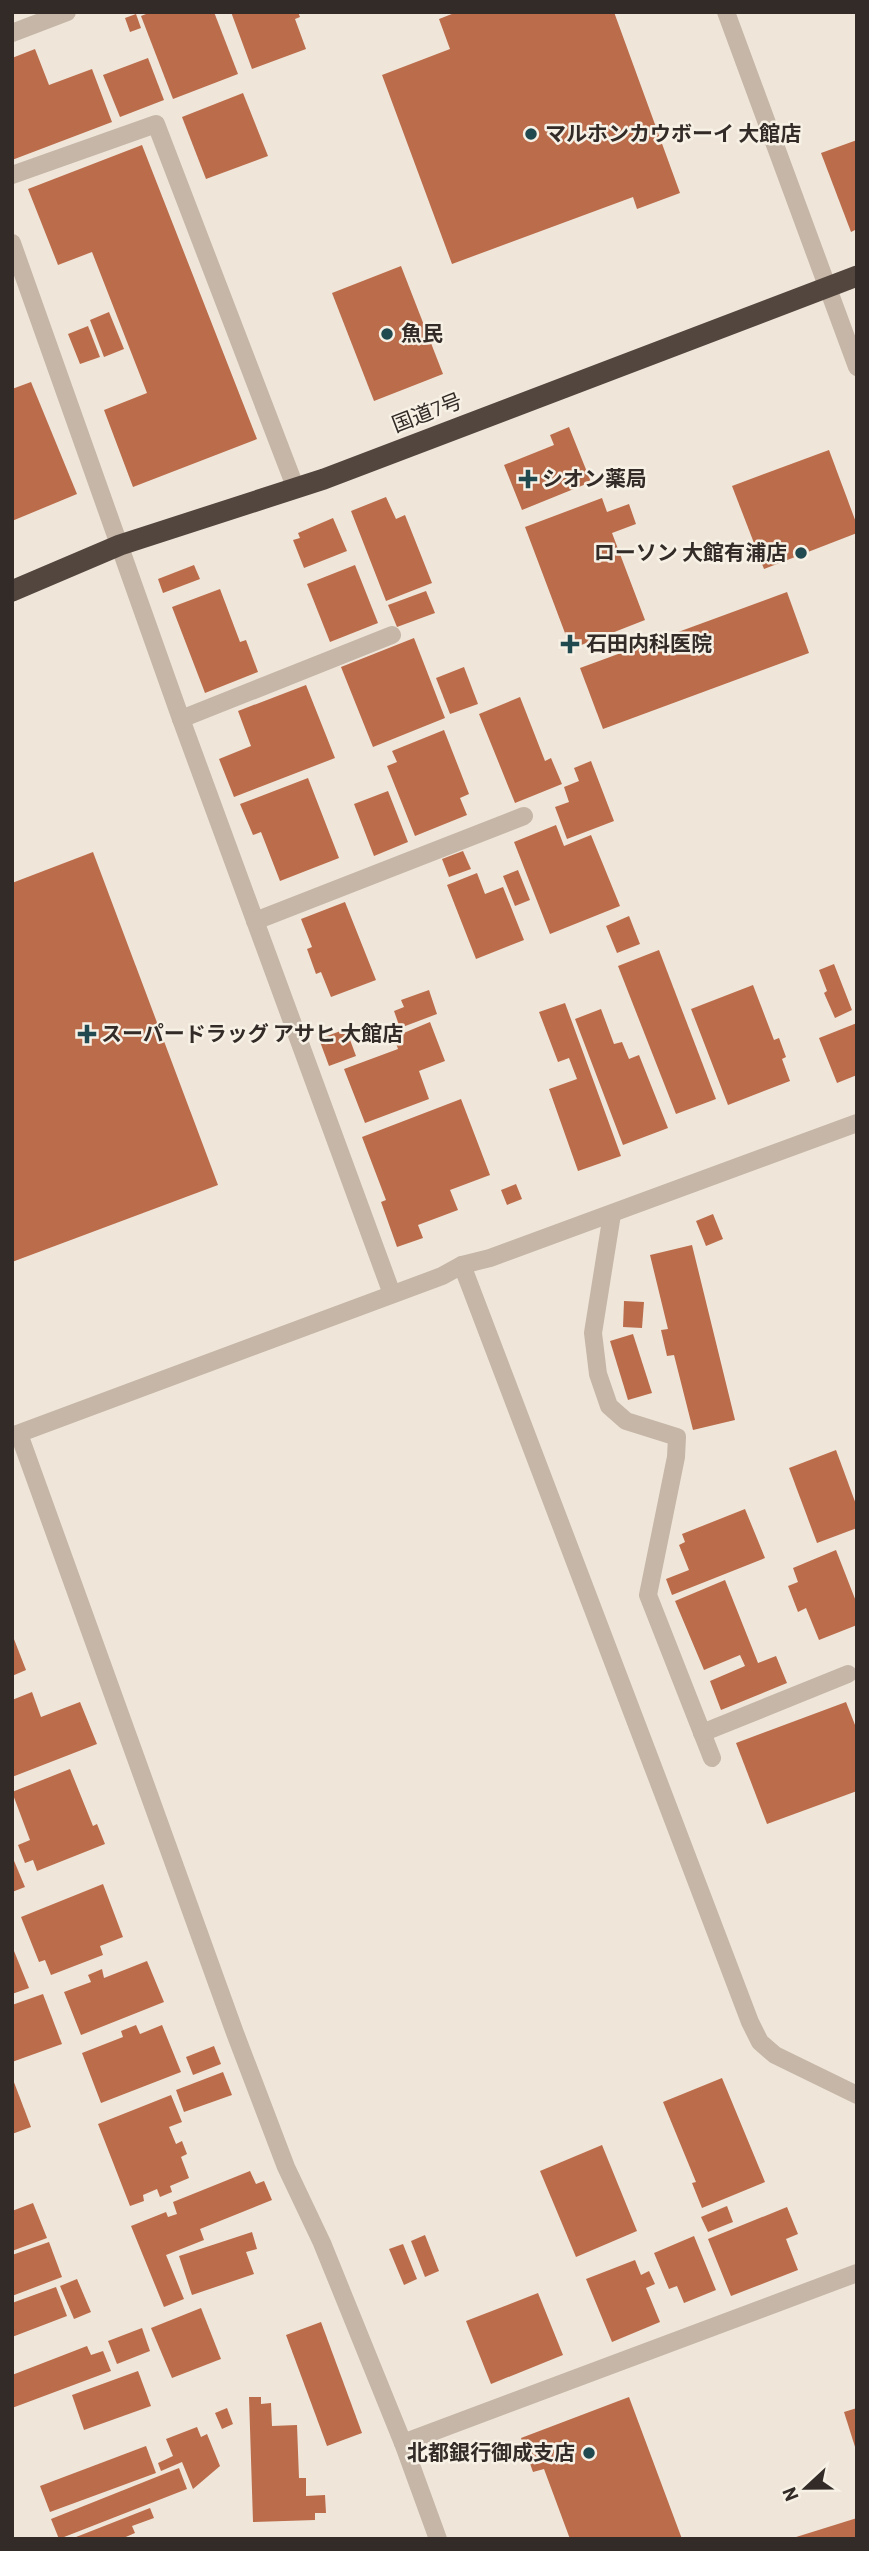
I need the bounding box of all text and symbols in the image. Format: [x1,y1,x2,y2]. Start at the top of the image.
place label: マルホンカウボーイ 大館店 [545,120,801,145]
marker: マルホンカウボーイ 大館店 [523,126,539,142]
place label: 魚民 [401,320,443,345]
marker: 魚民 [379,326,395,342]
street label: 国道7号 [388,387,465,436]
place label: シオン薬局 [542,465,647,490]
marker: シオン薬局 [520,471,536,487]
place label: ローソン 大館有浦店 [594,539,787,564]
marker: ローソン 大館有浦店 [793,545,809,561]
place label: 石田内科医院 [586,630,712,655]
marker: 石田内科医院 [560,634,580,654]
place label: スーパードラッグ アサヒ 大館店 [101,1020,403,1045]
marker: スーパードラッグ アサヒ 大館店 [79,1026,95,1042]
place label: 北都銀行御成支店 [407,2439,575,2464]
marker: 北都銀行御成支店 [581,2445,597,2461]
north arrow [771,2453,841,2523]
text: N [777,2484,803,2505]

